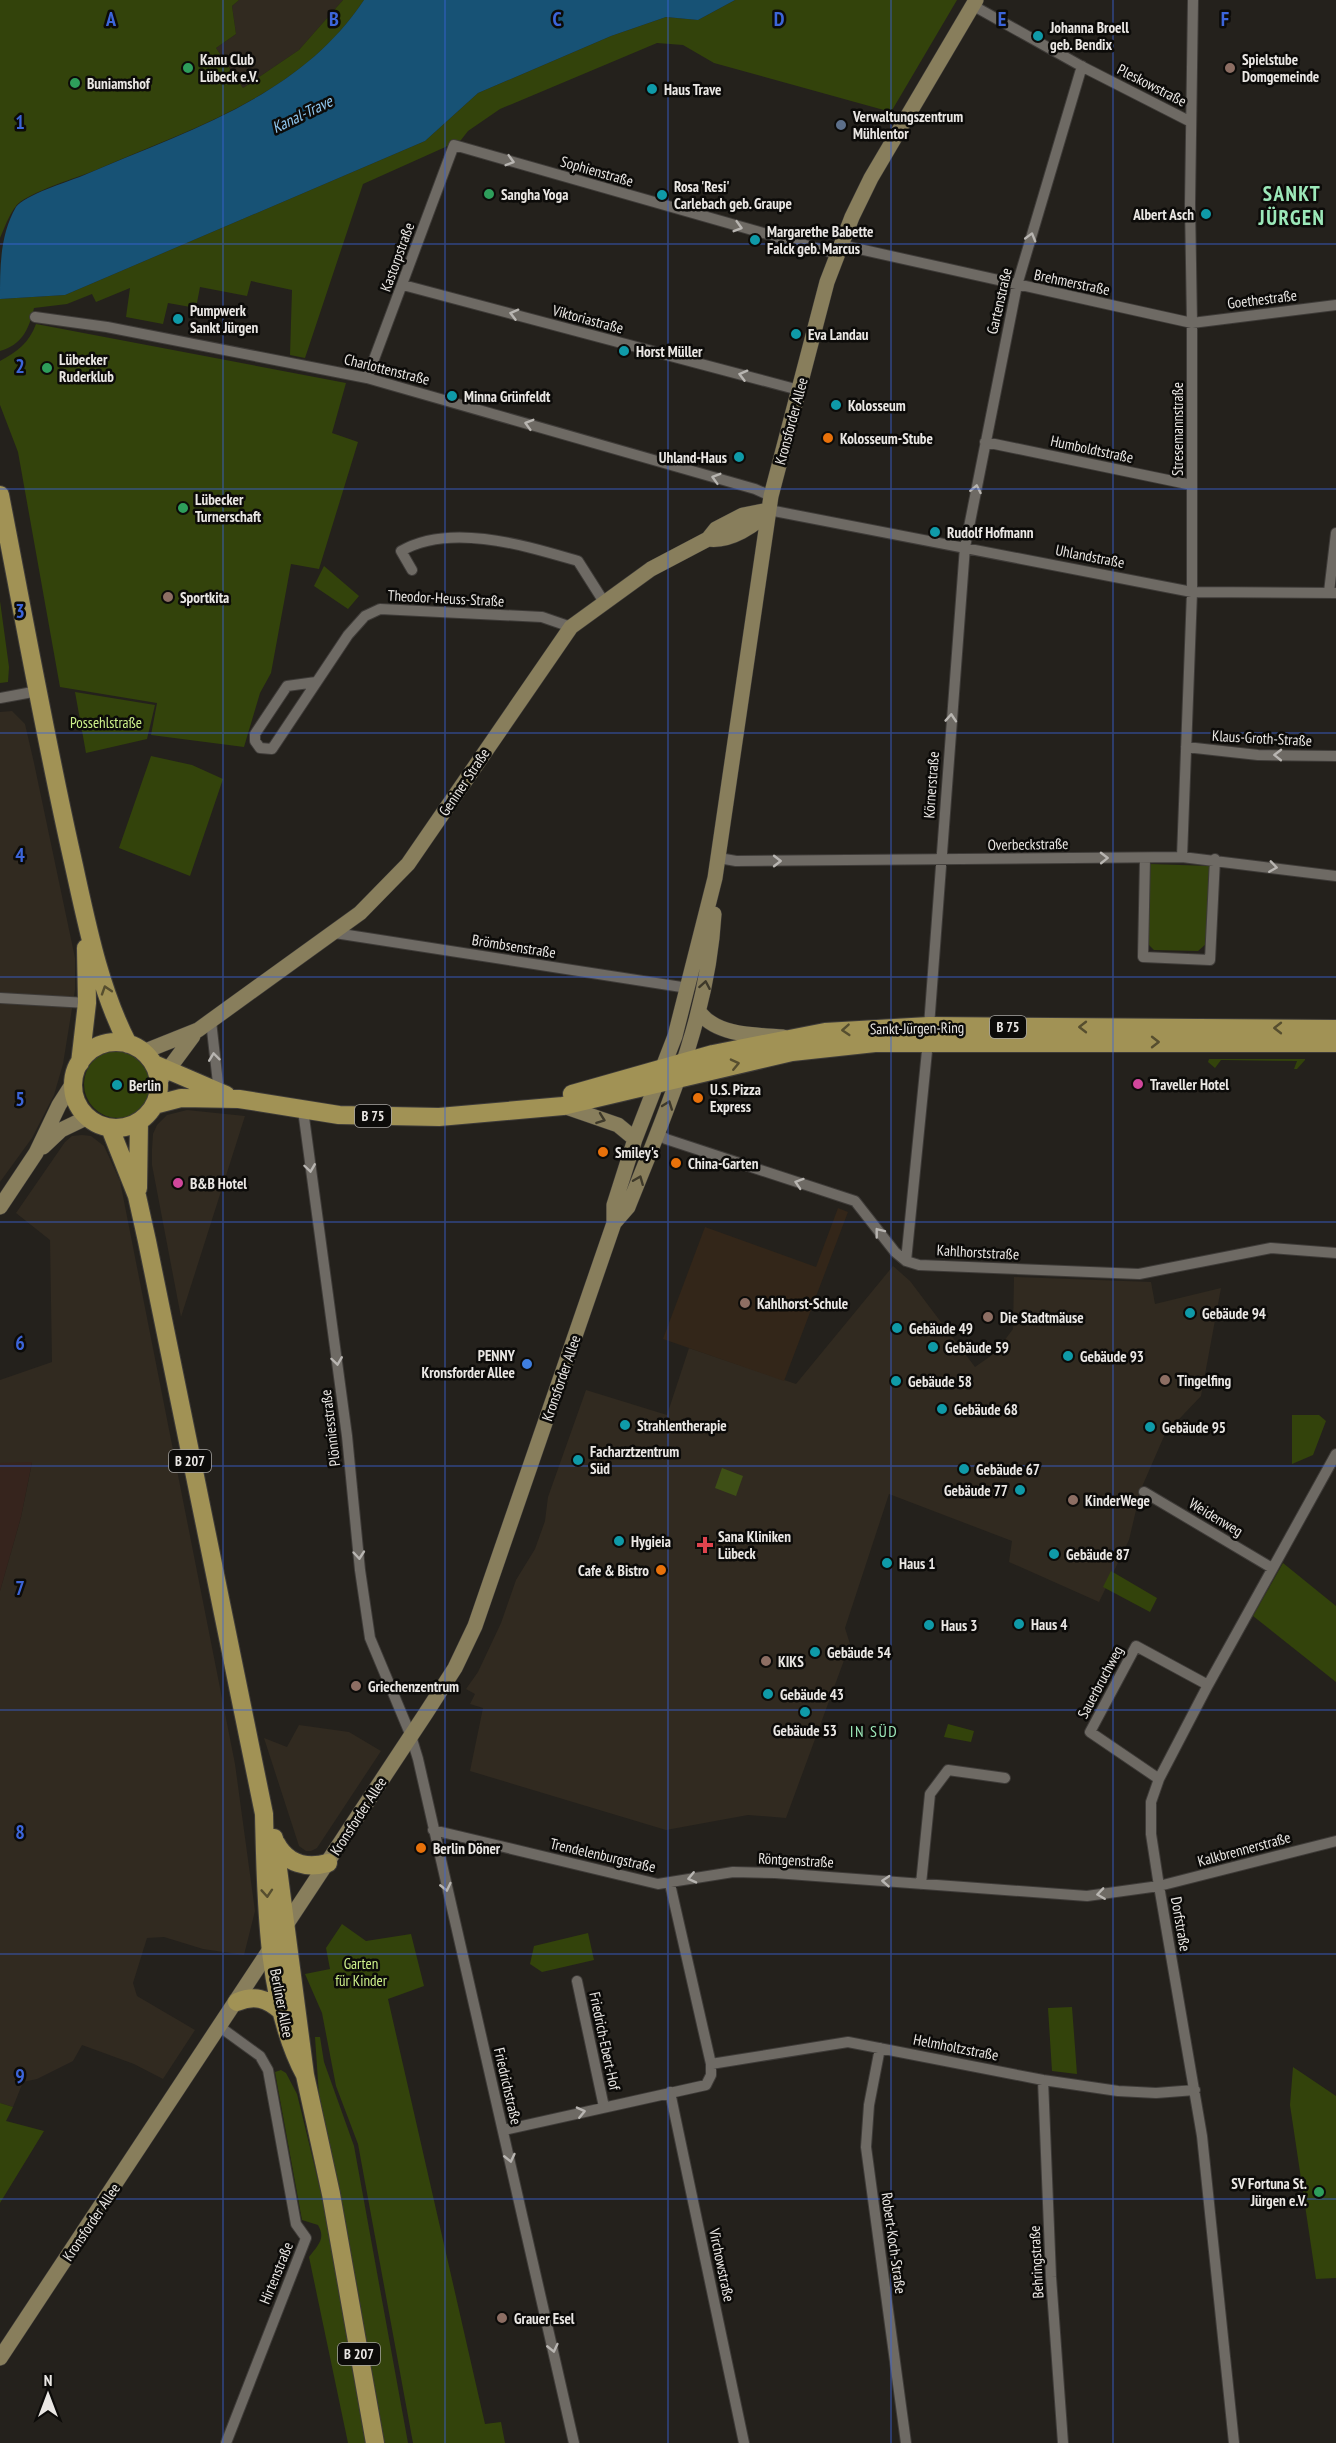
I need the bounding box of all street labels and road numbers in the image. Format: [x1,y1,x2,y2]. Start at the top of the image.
street label: Pleskowstraße [1114,59,1190,111]
street label: Sophienstraße [558,152,636,190]
street label: Kastorpstraße [376,220,418,294]
street label: Brehmerstraße [1032,265,1112,299]
street label: Gartenstraße [982,266,1016,336]
street label: Goethestraße [1226,285,1298,313]
street label: Viktoriastraße [549,300,626,338]
street label: Charlottenstraße [342,349,432,389]
street label: Kronsforder Allee [770,375,812,467]
street label: Stresemannstraße [1168,382,1187,476]
street label: Humboldtstraße [1049,431,1135,467]
street label: Uhlandstraße [1054,540,1126,572]
street label: Theodor-Heuss-Straße [387,585,505,611]
street label: Klaus-Groth-Straße [1212,726,1312,750]
street label: Geniner Straße [434,744,494,820]
street label: Körnerstraße [919,751,943,819]
street label: Overbeckstraße [987,834,1069,854]
street label: Brömbsenstraße [471,930,557,962]
road number: B 75 [990,1016,1026,1038]
street label: Sankt-Jürgen-Ring [870,1018,964,1038]
road number: B 75 [355,1105,391,1127]
street label: Kahlhorststraße [936,1240,1020,1264]
street label: Kronsforder Allee [537,1333,585,1423]
street label: Plönniesstraße [316,1388,344,1468]
road number: B 207 [169,1450,211,1472]
street label: Weidenweg [1186,1494,1246,1540]
street label: Sauerbruchweg [1073,1642,1127,1722]
street label: Kronsforder Allee [326,1773,390,1859]
street label: Kalkbrennerstraße [1195,1827,1293,1871]
street label: Trendelenburgstraße [548,1834,658,1876]
street label: Röntgenstraße [758,1849,834,1871]
street label: Dorfstraße [1167,1895,1195,1953]
street label: Berliner Allee [266,1967,298,2039]
street label: Friedrich-Ebert-Hof [585,1990,625,2093]
street label: Helmholtzstraße [912,2029,1000,2065]
street label: Friedrichstraße [490,2046,526,2126]
street label: Kronsforder Allee [58,2180,124,2264]
street label: Robert-Koch-Straße [877,2191,911,2295]
street label: Behringstraße [1025,2225,1047,2299]
street label: Virchowstraße [705,2226,739,2303]
street label: Hirtenstraße [255,2239,297,2307]
road number: B 207 [338,2343,380,2365]

